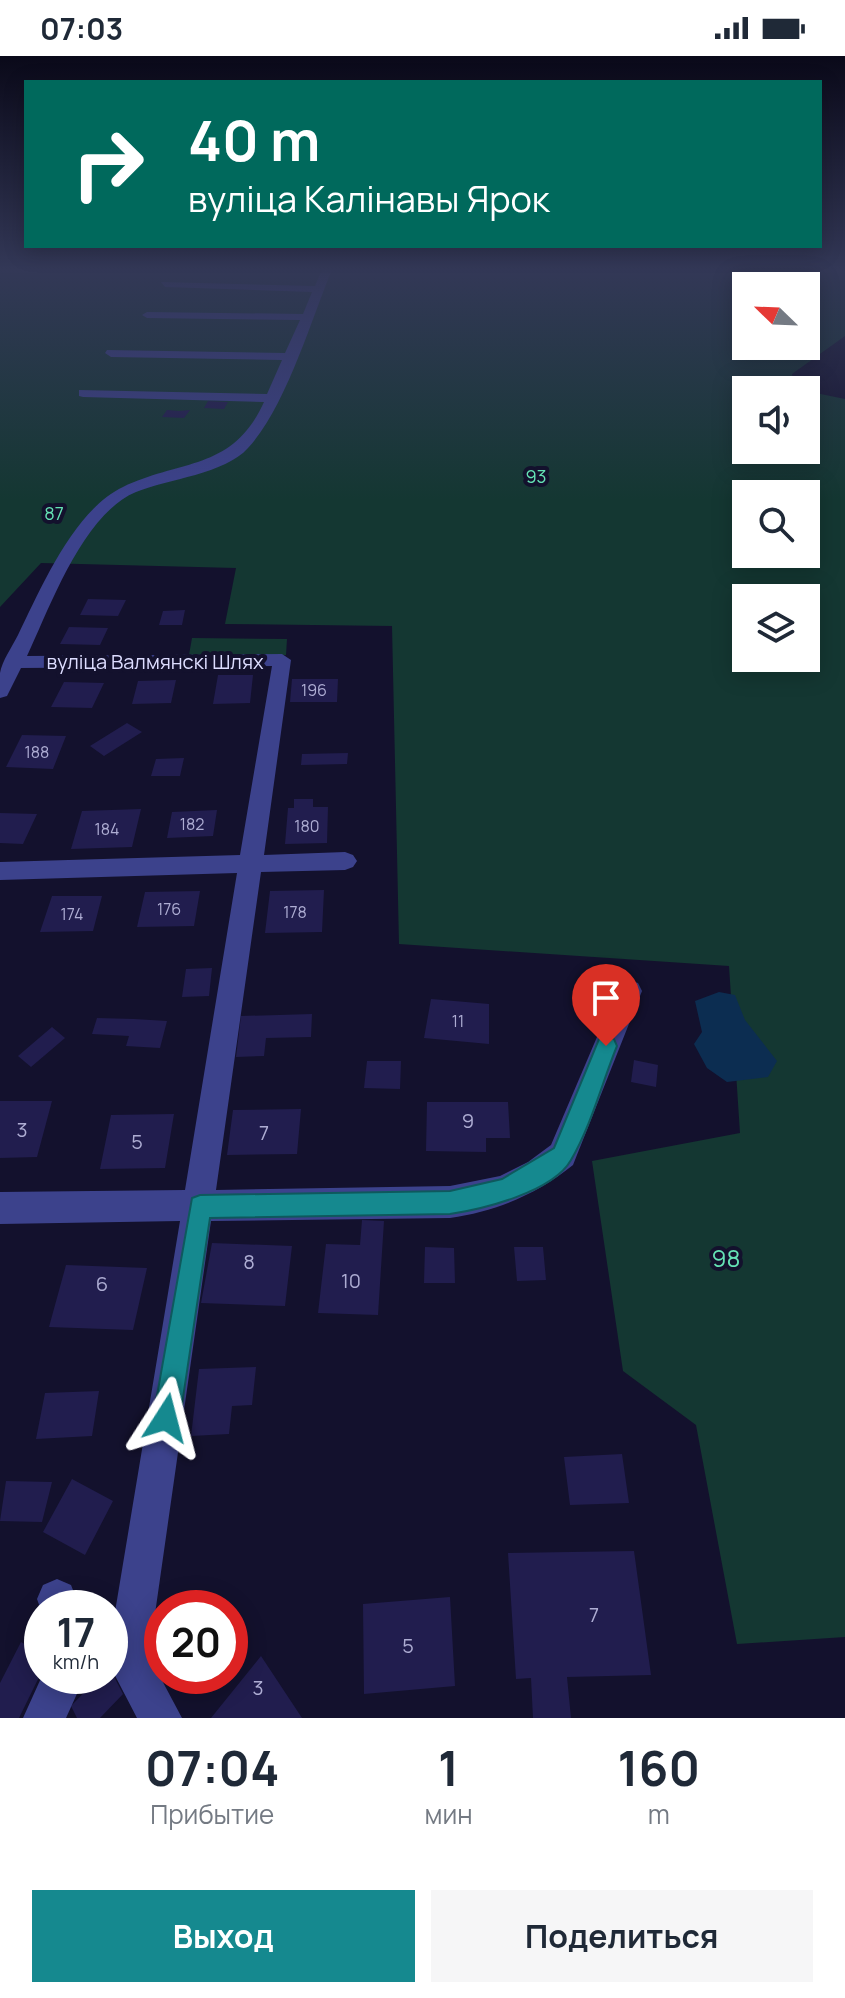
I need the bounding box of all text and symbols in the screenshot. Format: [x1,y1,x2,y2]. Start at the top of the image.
text: 07:03 [40,8,123,49]
text: 40 m [188,101,320,178]
icon: right [56,112,160,216]
text: вуліца Калінавы Ярок [188,174,550,223]
north arrow [732,272,820,360]
map controls [732,272,820,672]
button: sound [732,376,820,464]
park label: 93 [525,464,547,488]
button: search [732,480,820,568]
park label: 87 [44,501,64,525]
button: layers [732,584,820,672]
street label: вуліца Валмянскі Шлях [47,648,264,675]
house number: 196 [301,679,327,701]
house number: 188 [25,741,49,763]
house number: 182 [180,813,204,835]
house number: 180 [294,815,320,837]
house number: 184 [95,818,119,840]
house number: 176 [157,898,181,920]
house number: 178 [283,901,307,923]
house number: 174 [60,903,84,925]
pin [572,964,640,1046]
icon: arrive [584,976,628,1020]
house number: 11 [452,1010,464,1032]
house number: 9 [462,1107,474,1134]
house number: 3 [16,1116,28,1143]
house number: 7 [259,1119,269,1146]
house number: 5 [131,1128,143,1155]
park label: 98 [712,1241,740,1274]
house number: 8 [243,1248,255,1275]
house number: 10 [341,1267,361,1294]
house number: 6 [96,1270,108,1297]
position arrow [124,1376,208,1460]
speed limit sign: 20 [144,1590,248,1694]
house number: 7 [589,1601,599,1628]
text: 17 [57,1604,95,1659]
house number: 5 [402,1632,414,1659]
text: km/h [53,1648,99,1675]
house number: 3 [252,1674,264,1701]
text: 07:04 [145,1735,279,1800]
text: 1 [438,1735,459,1800]
text: 160 [618,1735,700,1800]
text: Прибытие [150,1796,274,1832]
text: мин [424,1796,473,1832]
text: m [648,1796,670,1832]
button: Выход [32,1890,415,1982]
button: Поделиться [431,1890,813,1982]

